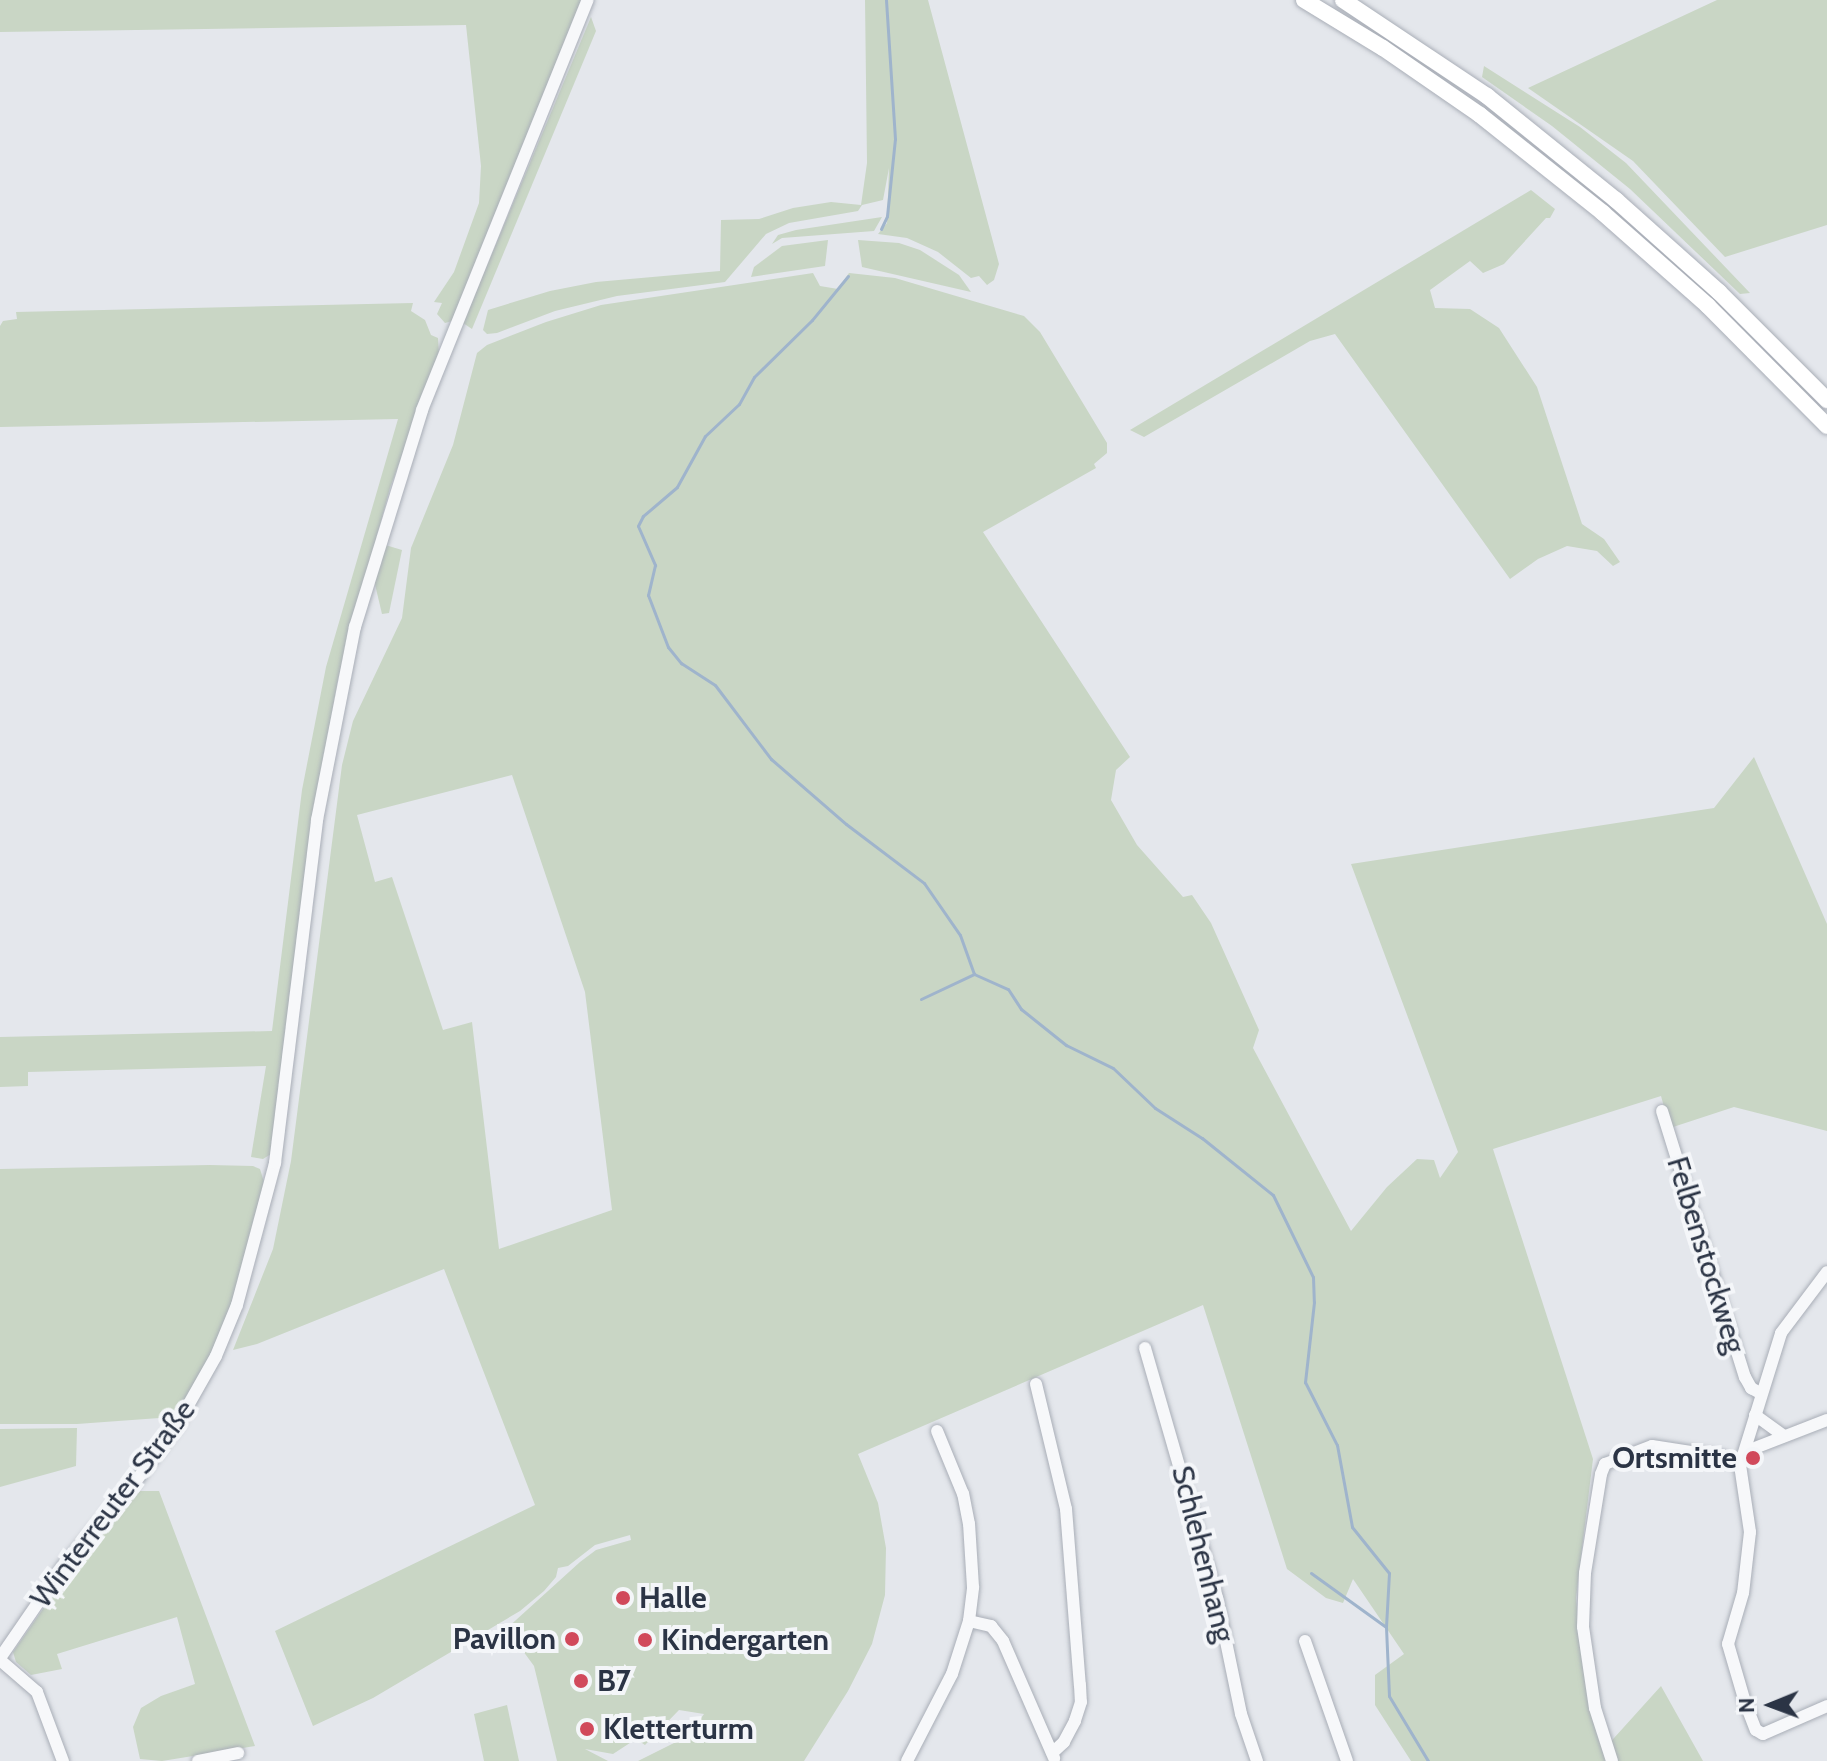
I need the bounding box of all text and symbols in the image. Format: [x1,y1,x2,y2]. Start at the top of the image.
street label: Felbenstockweg [1659,1152,1753,1358]
street label: Winterreuter Straße [23,1393,203,1615]
place label: Ortsmitte [1612,1440,1737,1476]
marker: Ortsmitte [1744,1449,1762,1467]
street label: Schlehenhang [1164,1462,1242,1646]
place label: Halle [639,1580,707,1616]
marker: Halle [614,1589,632,1607]
place label: Pavillon [453,1621,556,1657]
place label: Kindergarten [661,1622,829,1658]
marker: Pavillon [563,1630,581,1648]
marker: Kindergarten [636,1631,654,1649]
place label: B7 [597,1663,631,1699]
north arrow [1731,1665,1811,1745]
marker: B7 [572,1672,590,1690]
text: N [1733,1697,1760,1713]
place label: Kletterturm [603,1711,754,1747]
marker: Kletterturm [578,1720,596,1738]

